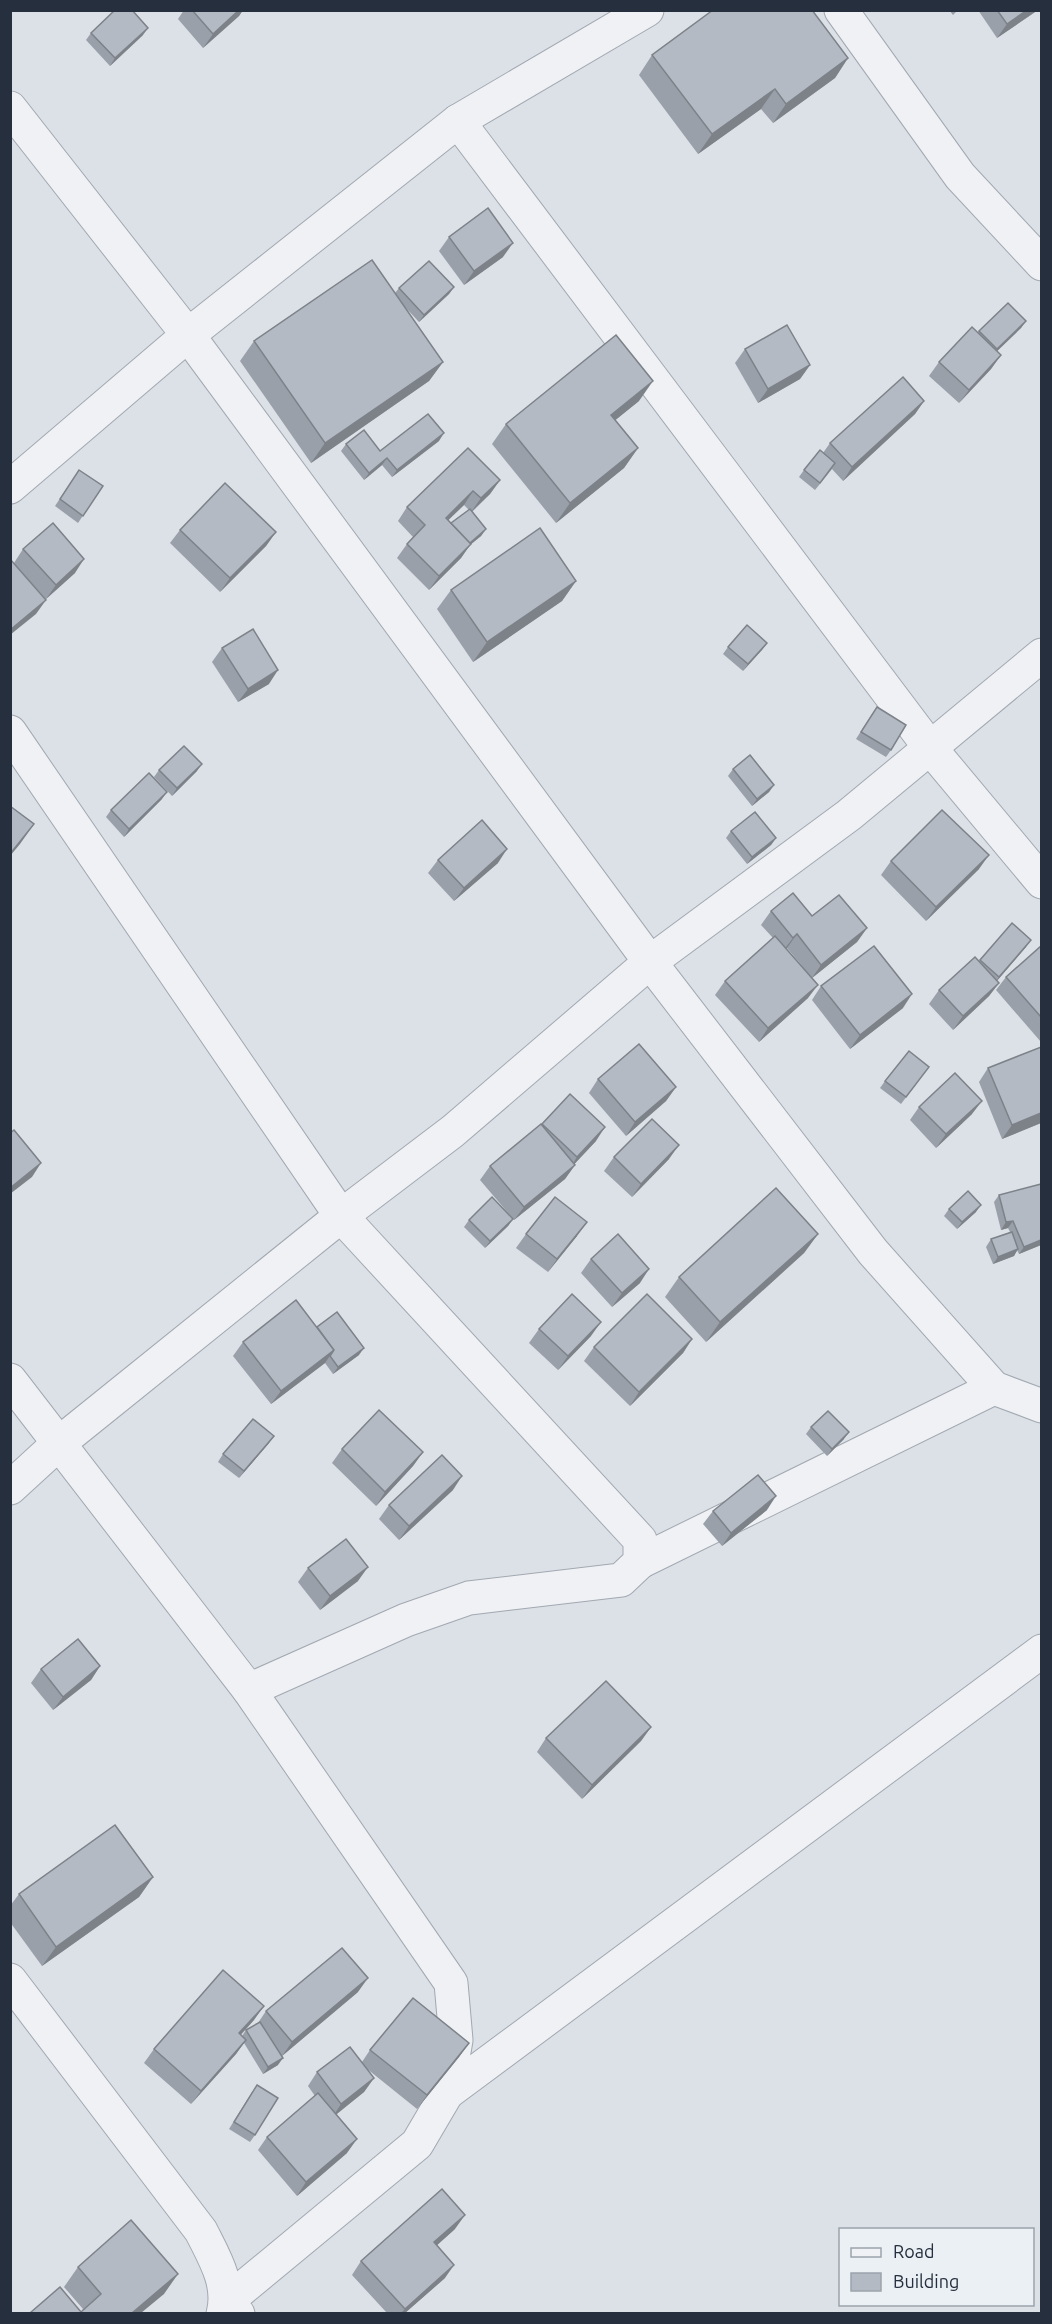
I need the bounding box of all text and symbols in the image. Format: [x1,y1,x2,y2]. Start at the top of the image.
legend [839,2228,1034,2306]
text: Road [893,2241,935,2261]
text: Building [893,2271,959,2291]

